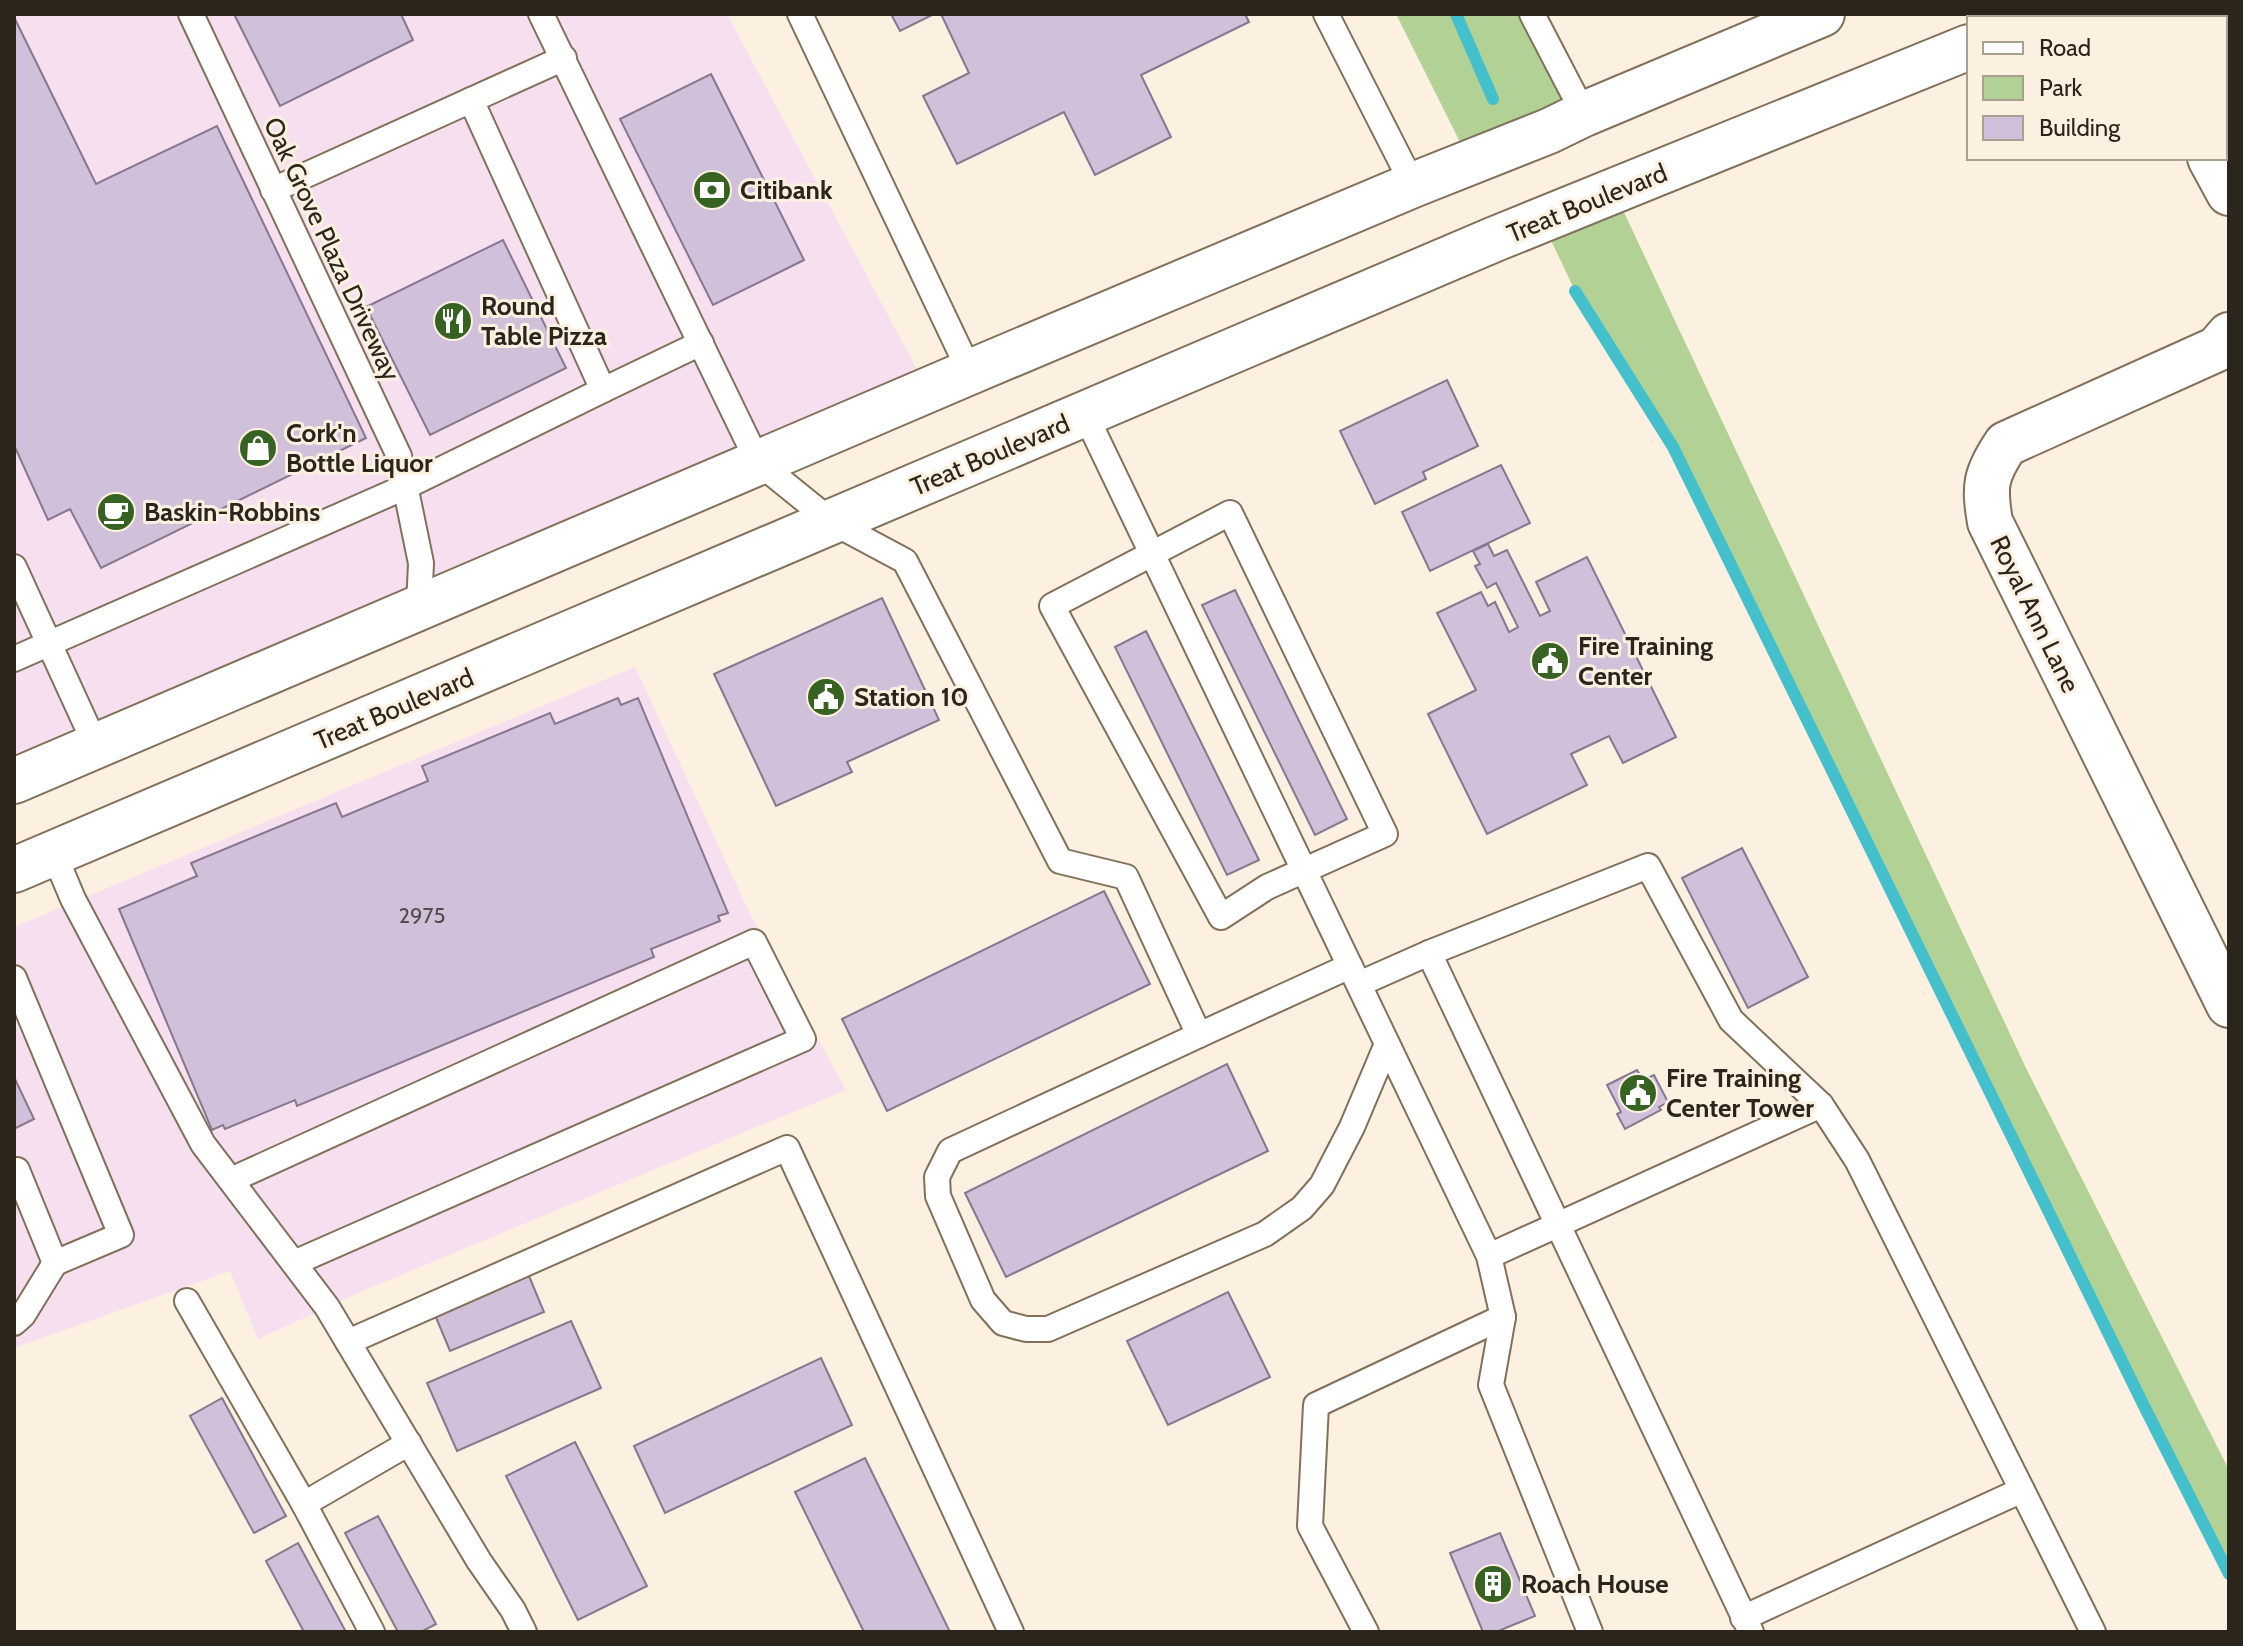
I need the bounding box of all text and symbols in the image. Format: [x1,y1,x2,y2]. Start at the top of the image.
legend [1967,16,2227,160]
text: Road [2039,33,2091,62]
text: Park [2039,73,2082,102]
street label: Oak Grove Plaza Driveway [257,112,407,386]
text: Building [2039,113,2121,142]
street label: Treat Boulevard [1502,156,1672,250]
bank icon: Citibank [691,169,733,211]
place label: Citibank [740,174,833,206]
place label: Round Table Pizza [481,290,607,352]
restaurant icon: Round Table Pizza [432,300,474,342]
street label: Treat Boulevard [906,407,1074,503]
place label: Cork'n Bottle Liquor [286,417,433,479]
shop icon: Cork'n Bottle Liquor [237,427,279,469]
cafe icon: Baskin-Robbins [95,491,137,533]
place label: Baskin-Robbins [144,496,320,528]
street label: Royal Ann Lane [1983,530,2087,698]
place label: Fire Training Center [1578,630,1713,692]
public building icon: Fire Training Center [1529,640,1571,682]
street label: Treat Boulevard [310,661,478,757]
public building icon: Station 10 [805,676,847,718]
place label: Station 10 [854,681,969,713]
house number: 2975 [399,902,446,929]
place label: Fire Training Center Tower [1666,1062,1814,1124]
public building icon: Fire Training Center Tower [1617,1072,1659,1114]
building icon: Roach House [1472,1563,1514,1605]
place label: Roach House [1521,1568,1669,1600]

